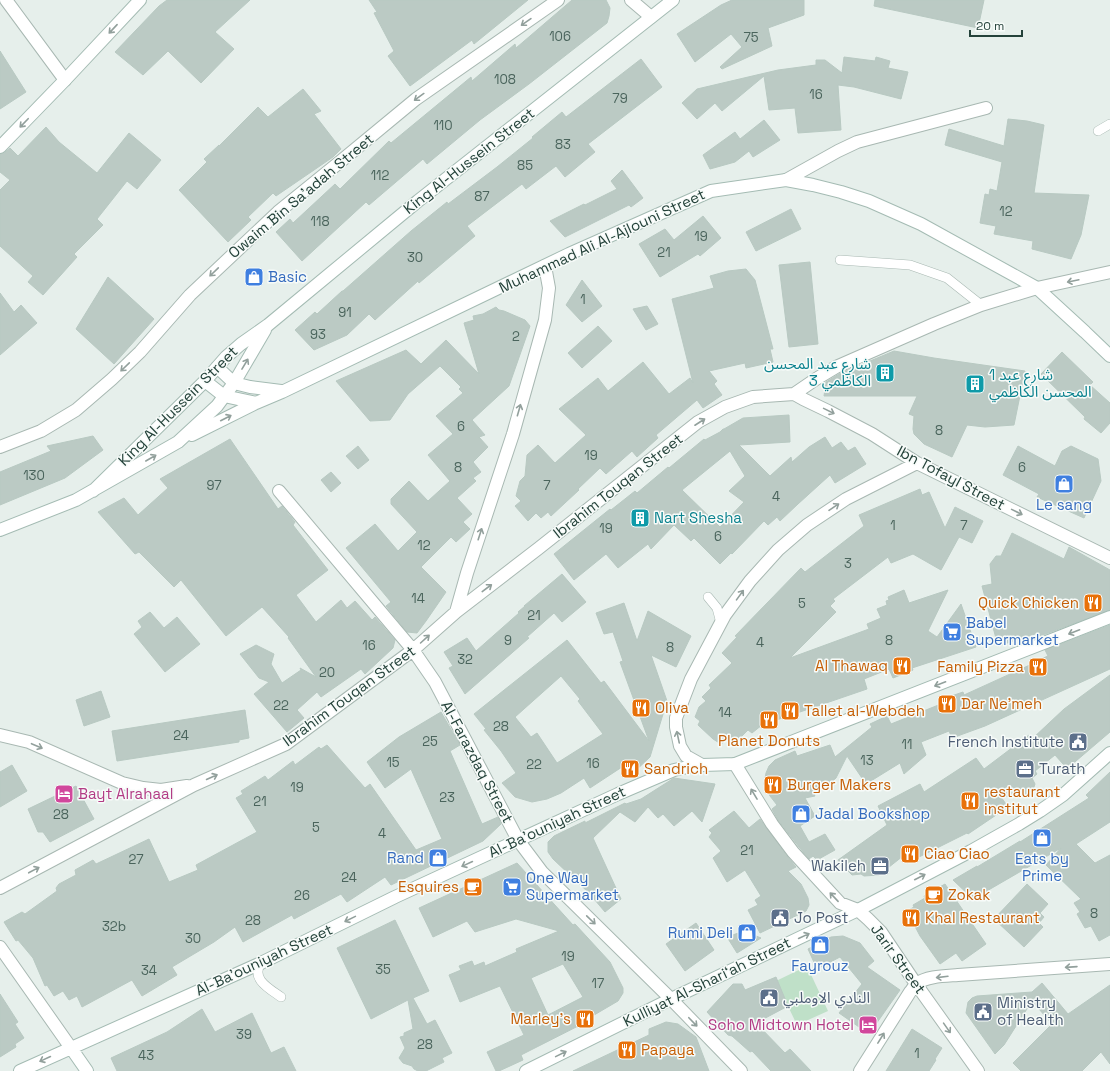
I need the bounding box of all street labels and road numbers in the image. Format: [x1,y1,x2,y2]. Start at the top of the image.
street label: King Al-Hussein Street [399,103,538,218]
street label: Owaim Bin Sa'adah Street [224,129,377,262]
street label: Muhammad Ali Al-Ajlouni Street [496,184,708,297]
street label: King Al-Hussein Street [114,342,242,469]
street label: Ibrahim Touqan Street [549,429,686,542]
street label: Ibn Tofayl Street [894,441,1009,514]
street label: Ibrahim Touqan Street [279,641,419,750]
street label: Al-Farazdaq Street [437,697,518,826]
street label: Al-Ba'ouniyah Street [485,781,629,862]
street label: Al-Ba'ouniyah Street [192,919,336,1000]
street label: Jarir Street [867,920,930,997]
street label: Kulliyat Al-Shariʻah Street [620,933,794,1030]

